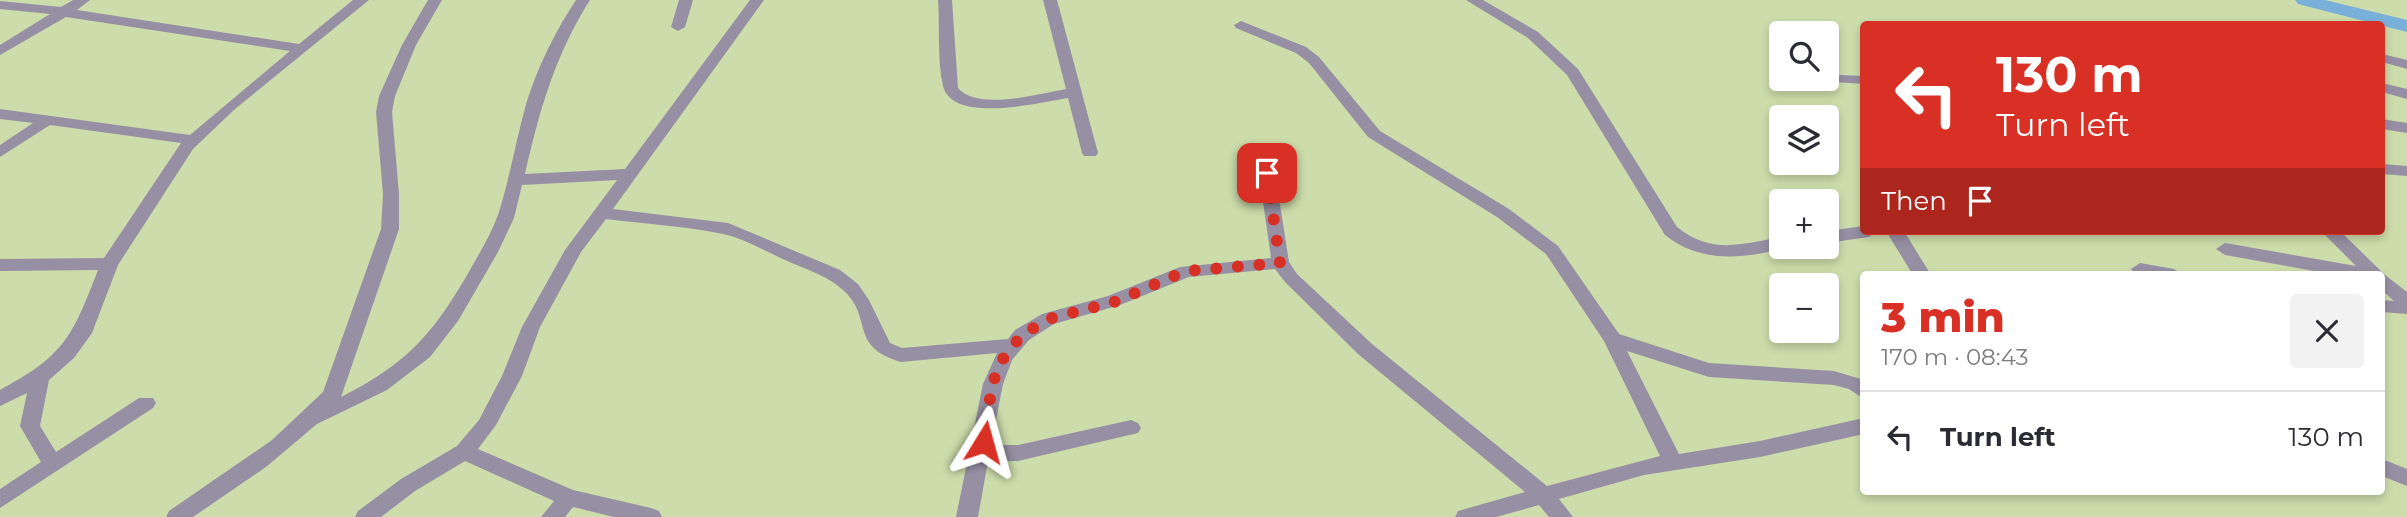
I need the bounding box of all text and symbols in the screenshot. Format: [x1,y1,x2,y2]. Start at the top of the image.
map controls [1769,21,1839,343]
button: search [1769,21,1839,91]
text: 130 m [1996,45,2143,104]
icon: left [1881,49,1972,140]
button: layers [1769,105,1839,175]
text: Turn left [1996,105,2130,144]
pin [1237,143,1297,203]
icon: arrive [1248,154,1286,192]
icon: arrive [1961,182,1999,220]
text: Then [1881,185,1947,217]
button: + [1769,189,1839,259]
button: − [1769,273,1839,343]
text: 3 min [1881,291,2005,343]
button: close [2290,294,2364,368]
text: 170 m · 08:43 [1881,343,2029,371]
position arrow [947,405,1021,479]
icon: left [1881,418,1919,456]
text: Turn left [1940,421,2056,453]
text: 130 m [2288,421,2364,453]

